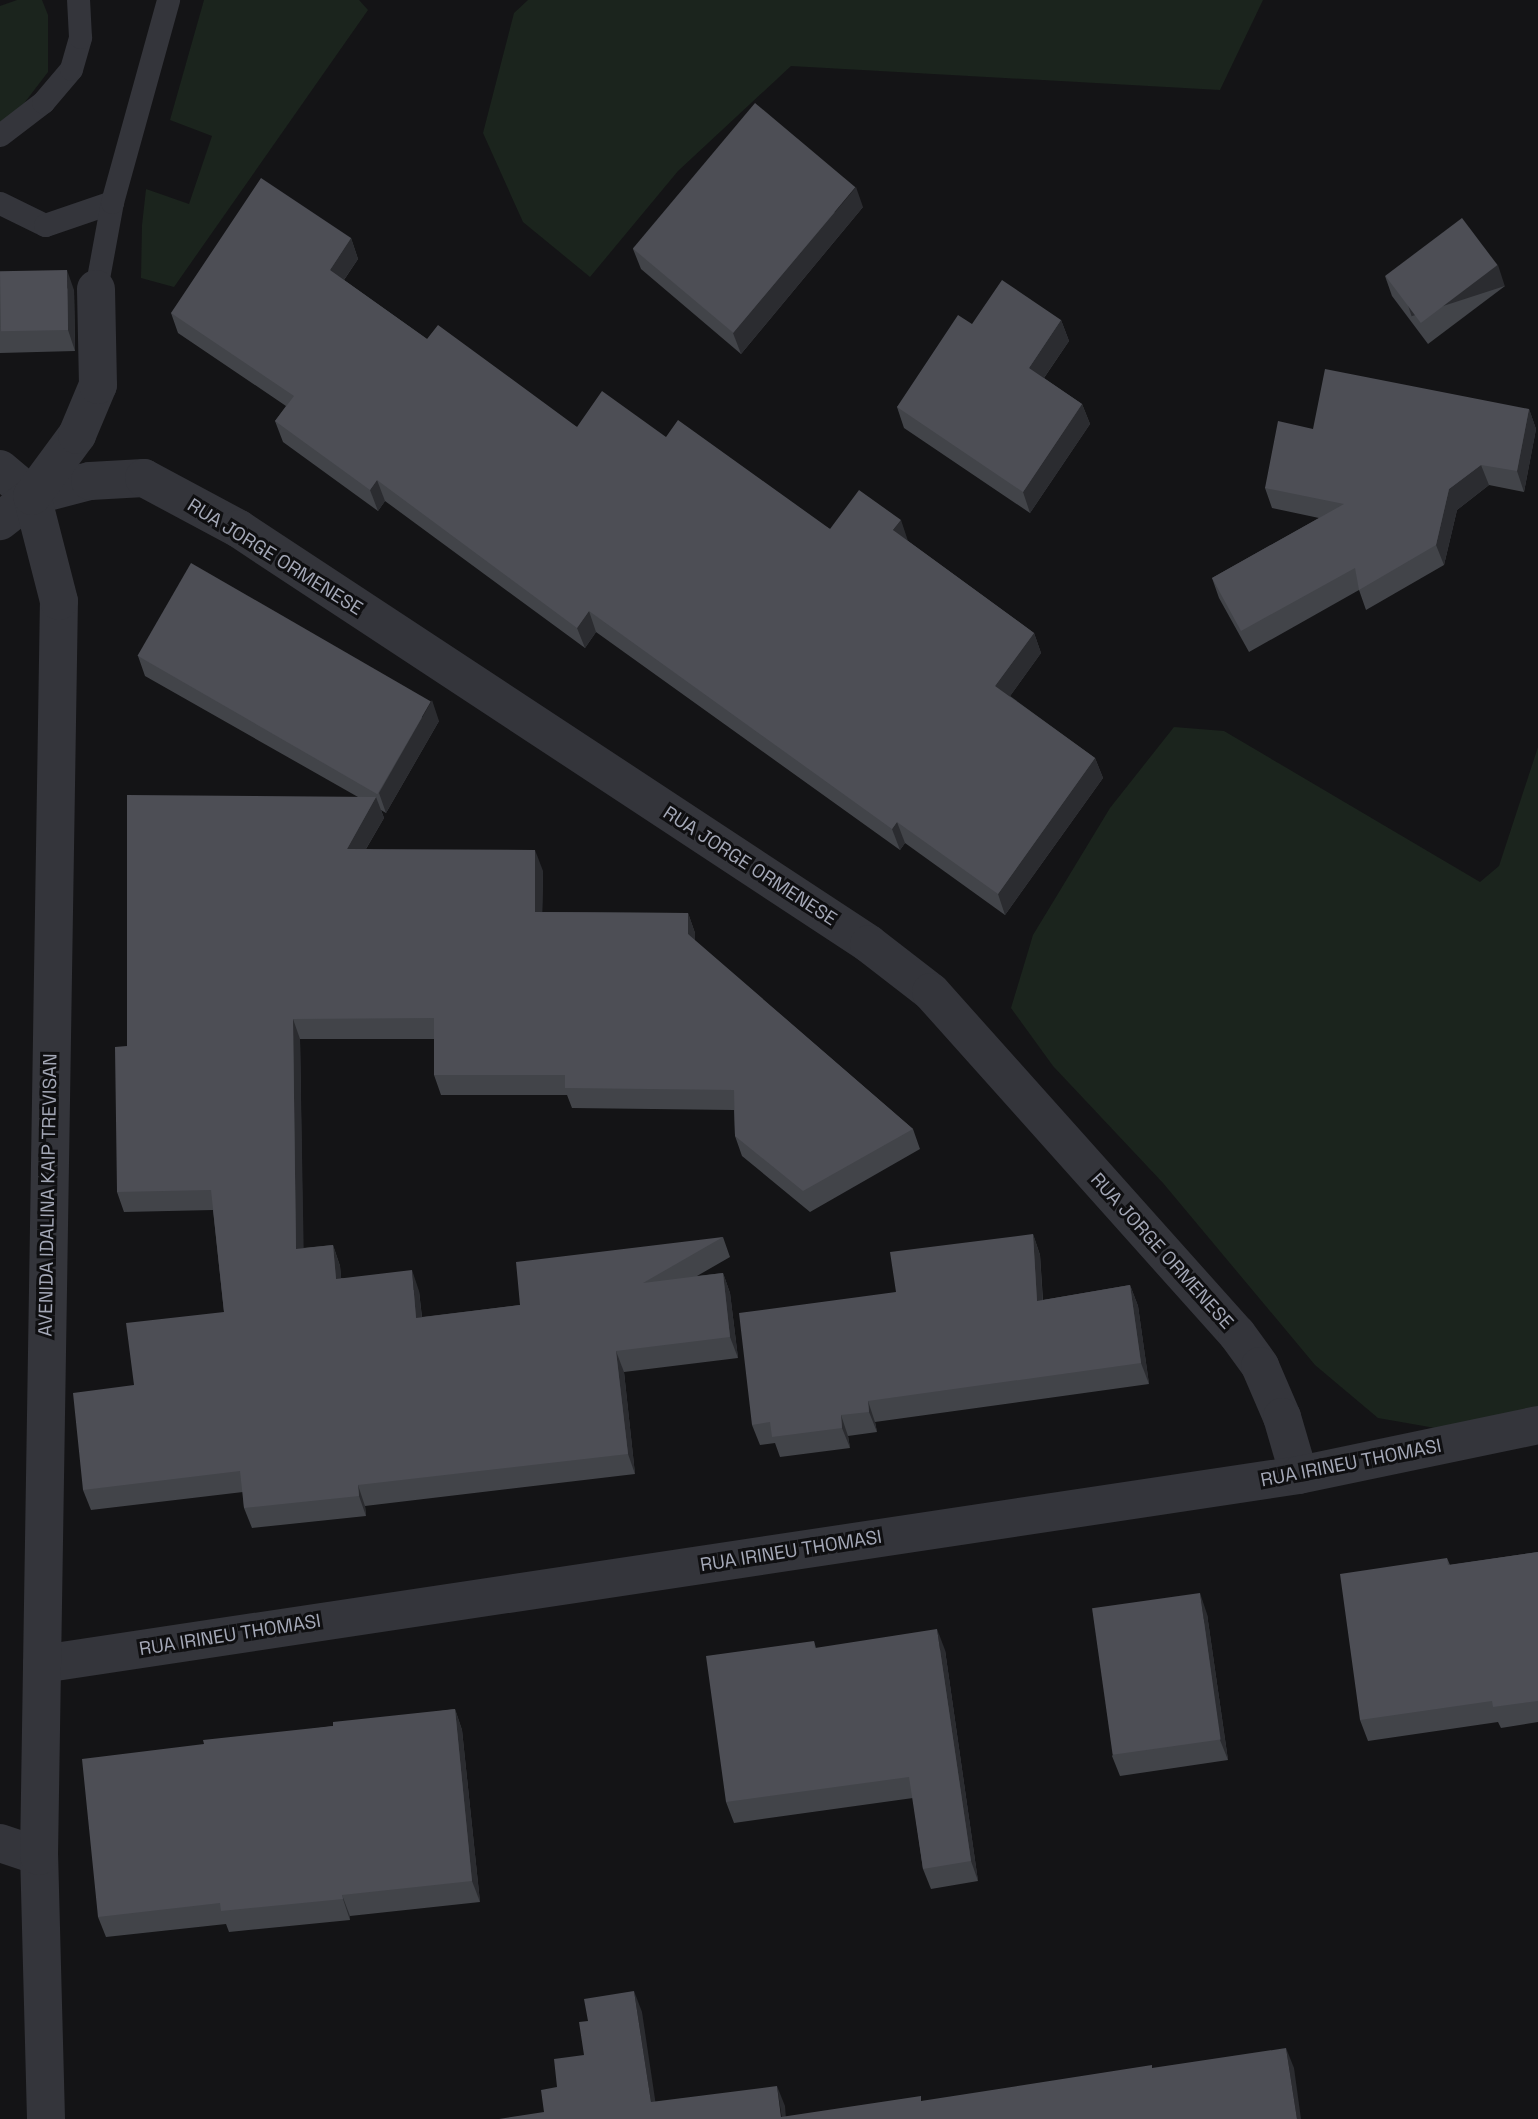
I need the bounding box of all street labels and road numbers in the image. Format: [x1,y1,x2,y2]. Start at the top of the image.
street label: RUA JORGE ORMENESE [183,494,367,620]
street label: RUA JORGE ORMENESE [659,801,841,931]
street label: AVENIDA IDALINA KAIP TREVISAN [34,1053,62,1337]
street label: RUA JORGE ORMENESE [1086,1168,1238,1334]
street label: RUA IRINEU THOMASI [1258,1434,1444,1492]
street label: RUA IRINEU THOMASI [698,1525,884,1577]
street label: RUA IRINEU THOMASI [137,1609,323,1661]

